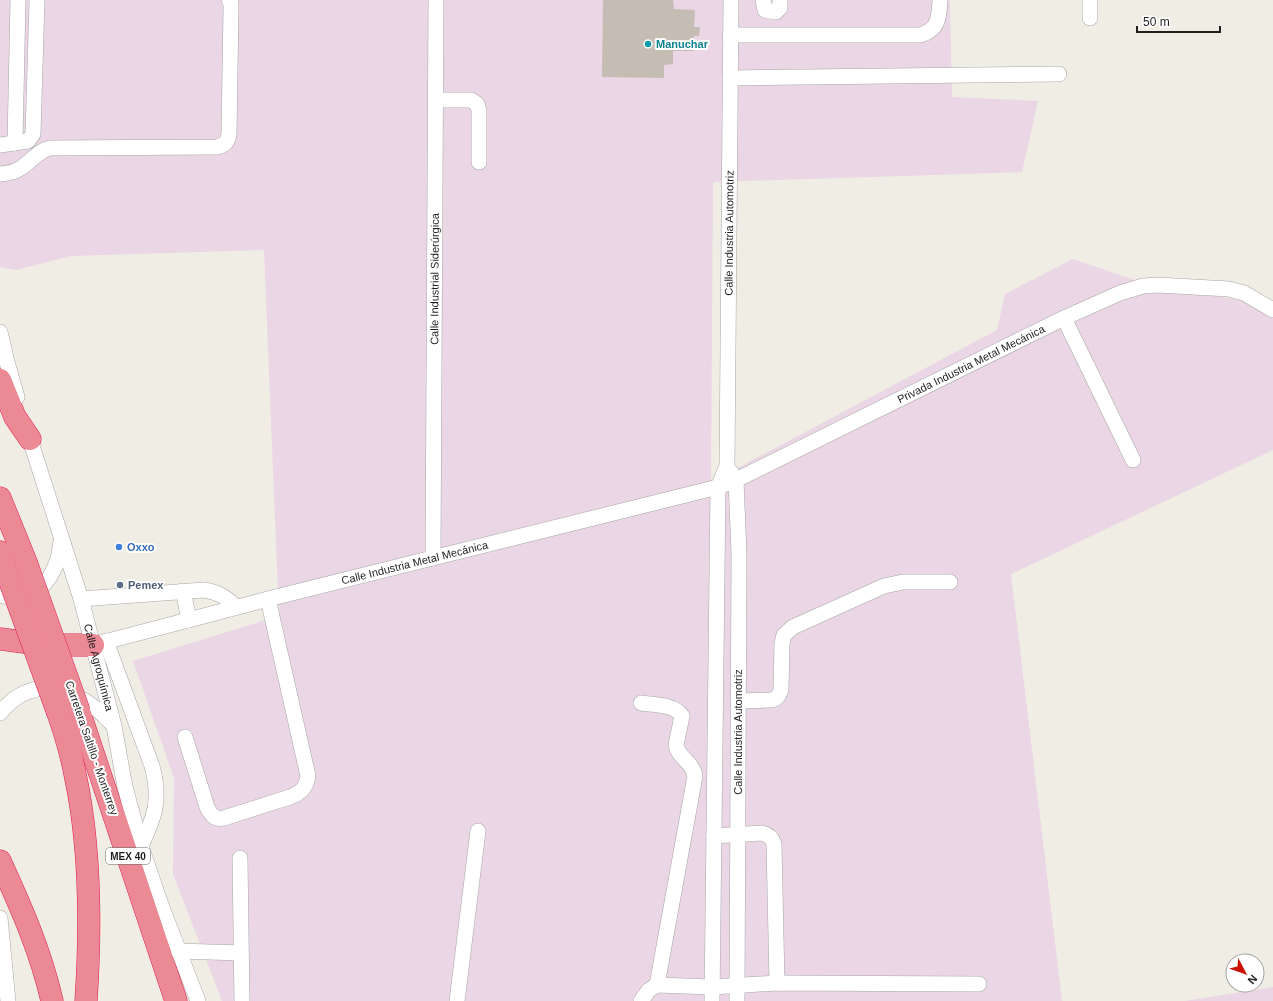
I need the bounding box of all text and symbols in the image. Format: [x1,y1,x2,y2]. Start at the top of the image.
scale bar [1137,8,1220,34]
text: 50 m [1143,15,1170,29]
place label: Manuchar [656,38,709,50]
marker: Manuchar [643,39,653,49]
street label: Calle Industria Automotriz [722,170,736,296]
street label: Calle Industrial Siderúrgica [428,212,441,345]
street label: Privada Industria Metal Mecánica [895,322,1047,405]
street label: Calle Industria Metal Mecánica [340,538,490,587]
place label: Oxxo [127,541,155,553]
marker: Oxxo [114,542,124,552]
place label: Pemex [128,579,164,591]
marker: Pemex [115,580,125,590]
street label: Calle Agroquímica [82,623,116,713]
street label: Calle Industria Automotriz [732,669,744,795]
street label: Carretera Saltillo - Monterrey [63,679,121,817]
road number: MEX 40 [106,848,150,864]
north arrow [1225,953,1265,993]
text: N [1245,973,1260,987]

